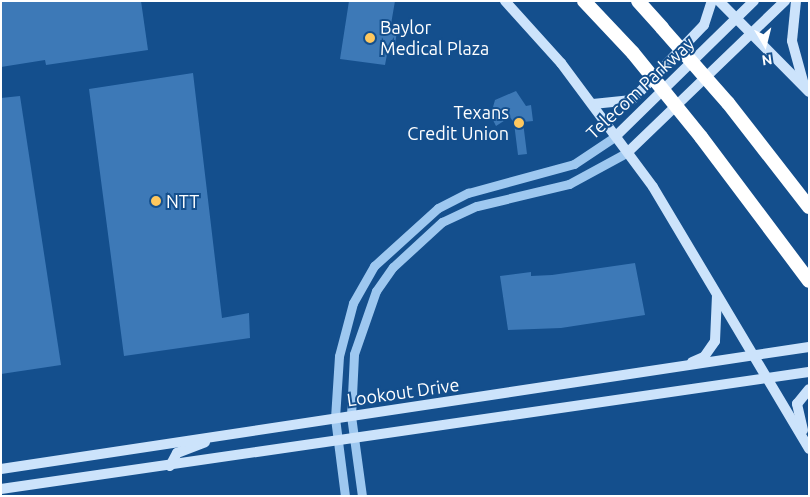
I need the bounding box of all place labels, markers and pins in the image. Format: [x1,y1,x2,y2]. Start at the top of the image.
place label: Baylor Medical Plaza [380,17,489,59]
marker: Baylor Medical Plaza [364,32,376,44]
place label: Texans Credit Union [407,102,509,144]
marker: Texans Credit Union [513,117,525,129]
place label: NTT [166,190,199,212]
marker: NTT [150,195,162,207]

